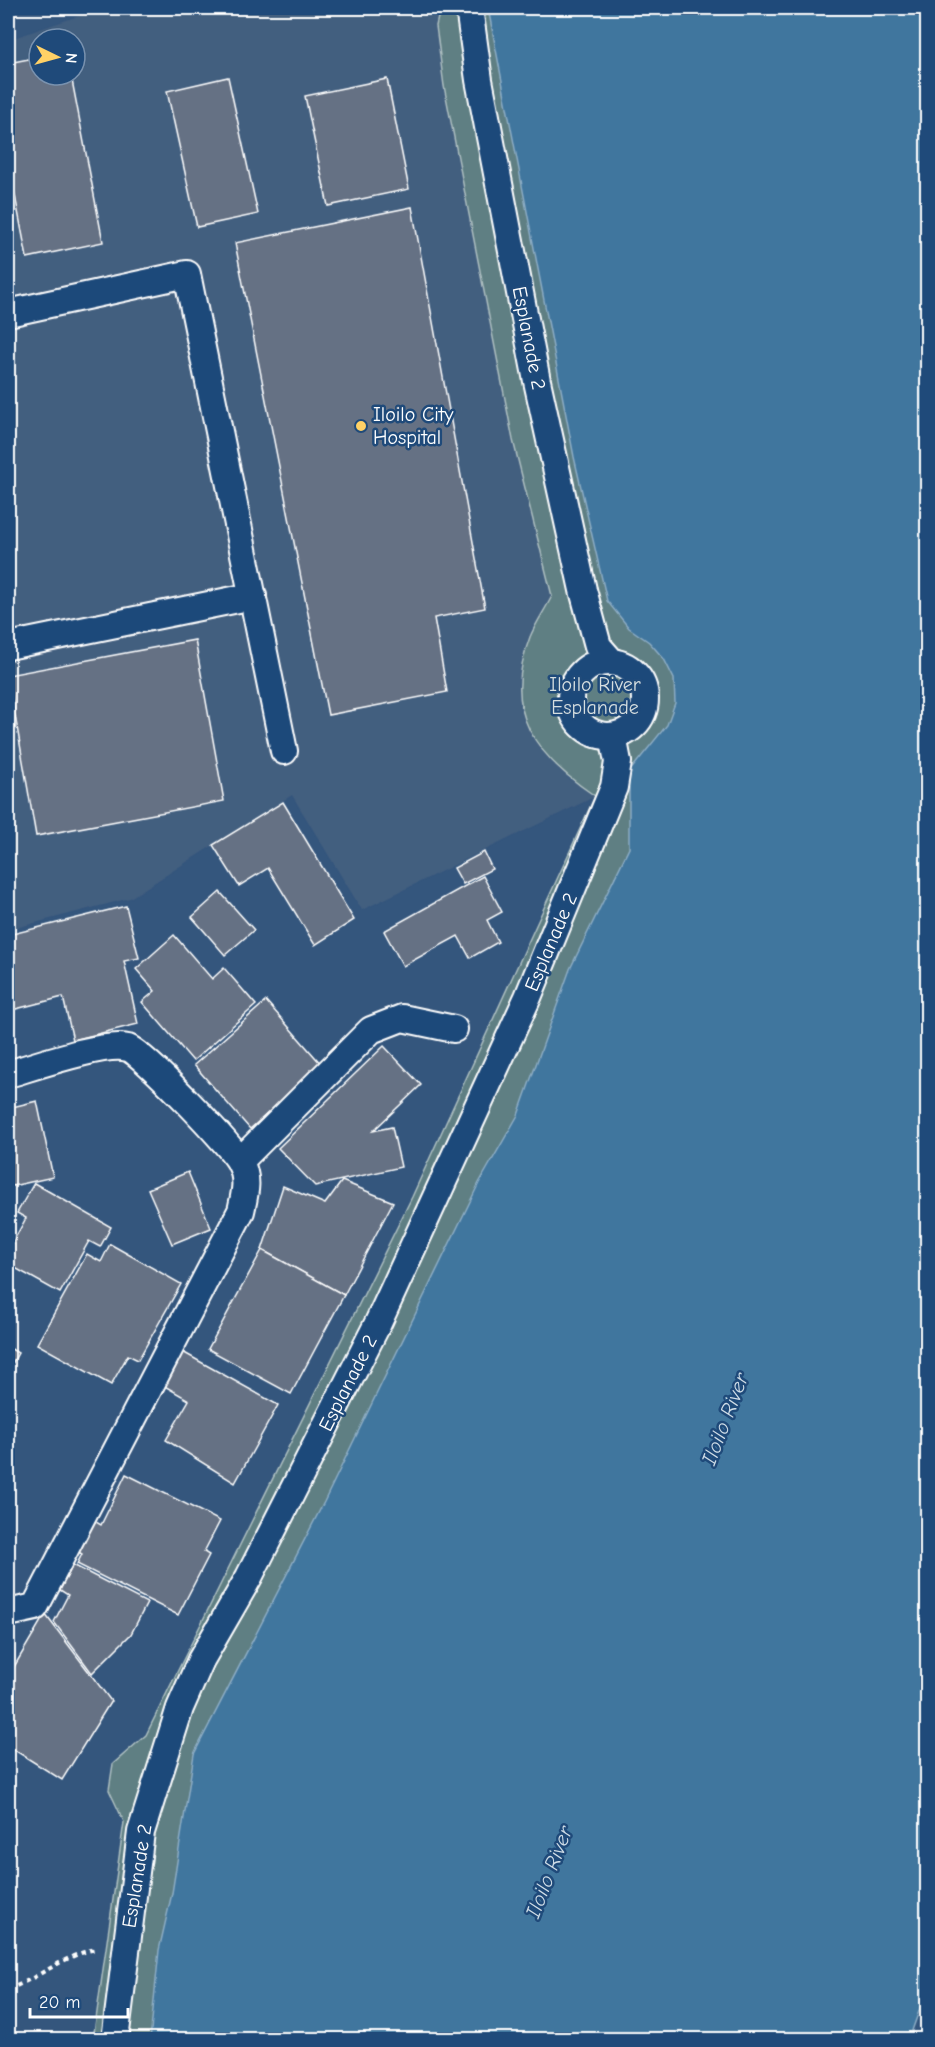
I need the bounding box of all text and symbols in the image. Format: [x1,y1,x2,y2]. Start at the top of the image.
north arrow [27,27,87,87]
text: N [62,52,80,64]
street label: Esplanade 2 [508,284,550,392]
place label: Iloilo City Hospital [373,403,454,449]
marker: Iloilo City Hospital [354,419,368,433]
park label: Iloilo River Esplanade [549,673,641,719]
street label: Esplanade 2 [520,889,582,995]
street label: Esplanade 2 [314,1331,382,1435]
water label: Iloilo River [696,1368,754,1469]
water label: Iloilo River [520,1821,578,1922]
street label: Esplanade 2 [117,1822,157,1930]
scale bar [30,1981,128,2019]
text: 20 m [39,1992,80,2013]

